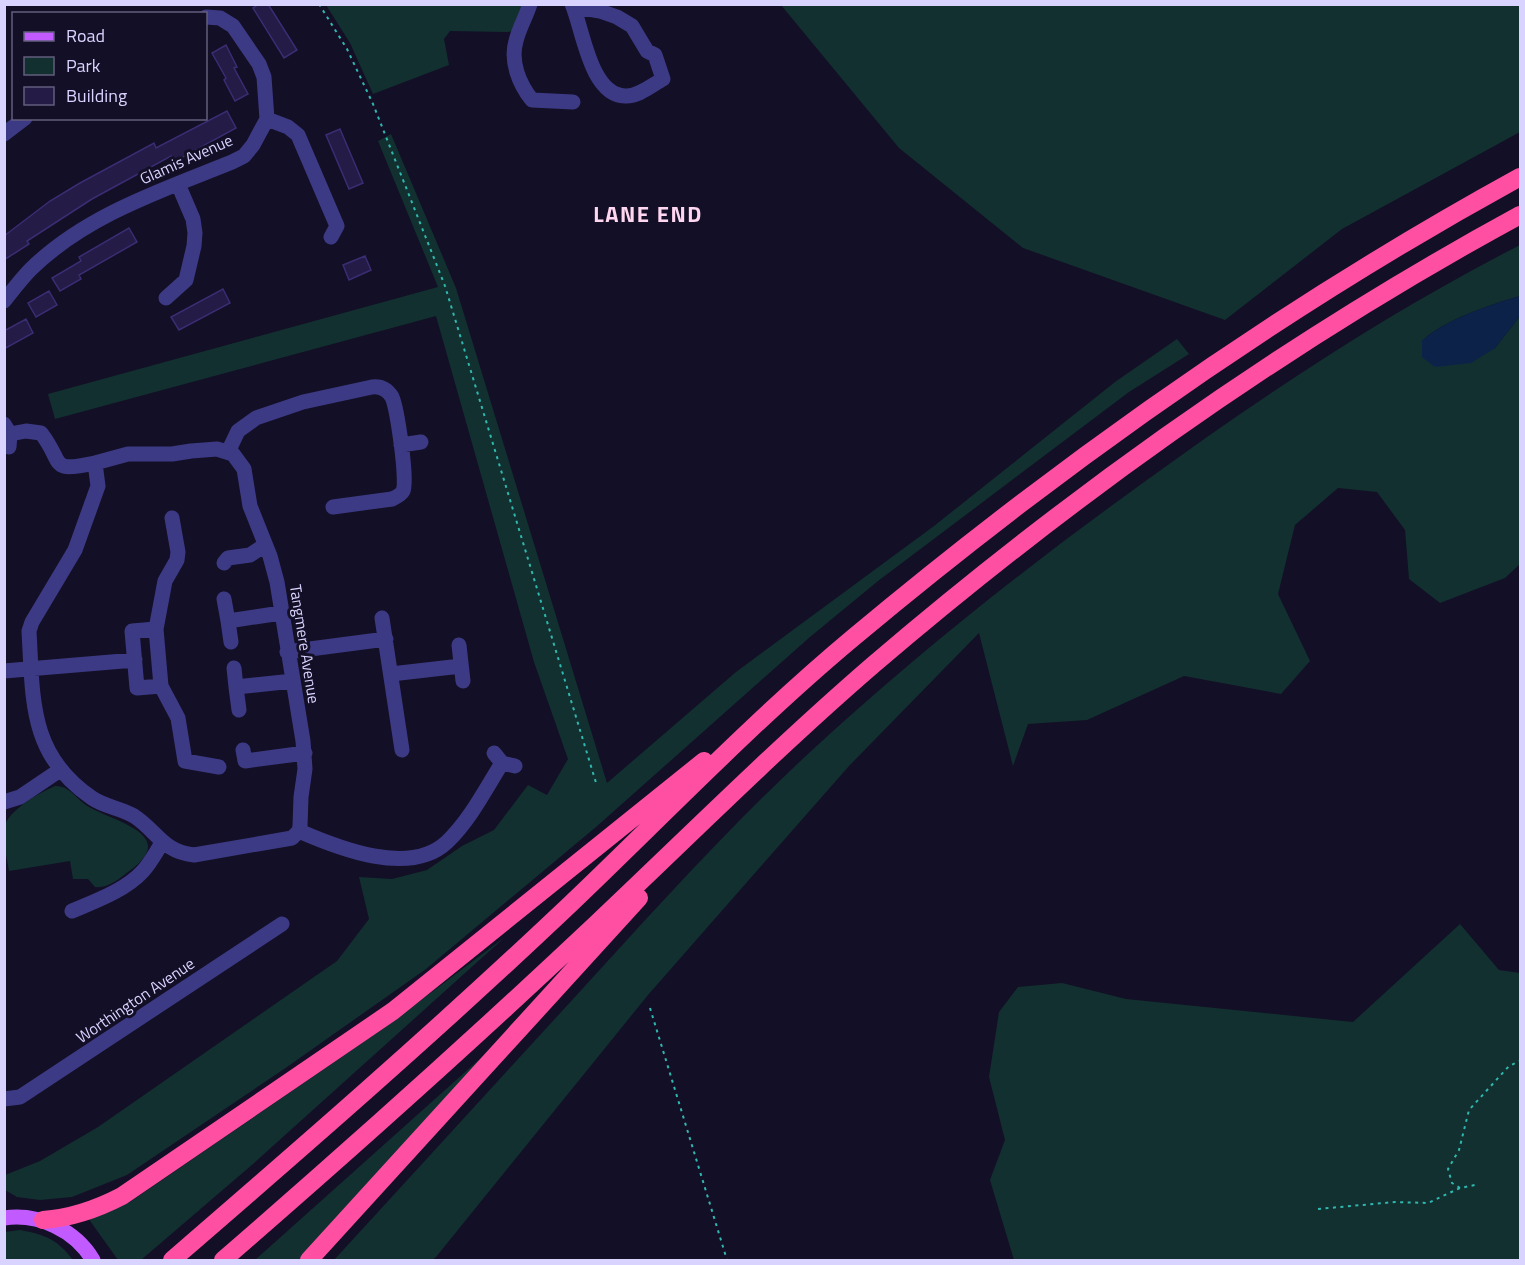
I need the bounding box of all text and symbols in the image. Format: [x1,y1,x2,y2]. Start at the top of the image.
legend [12,12,207,120]
text: Road [66,22,105,49]
text: Park [66,52,101,79]
text: Building [66,82,127,109]
street label: Glamis Avenue [136,128,236,190]
district label: LANE END [593,197,703,231]
street label: Tangmere Avenue [284,583,326,705]
street label: Worthington Avenue [71,951,199,1049]

